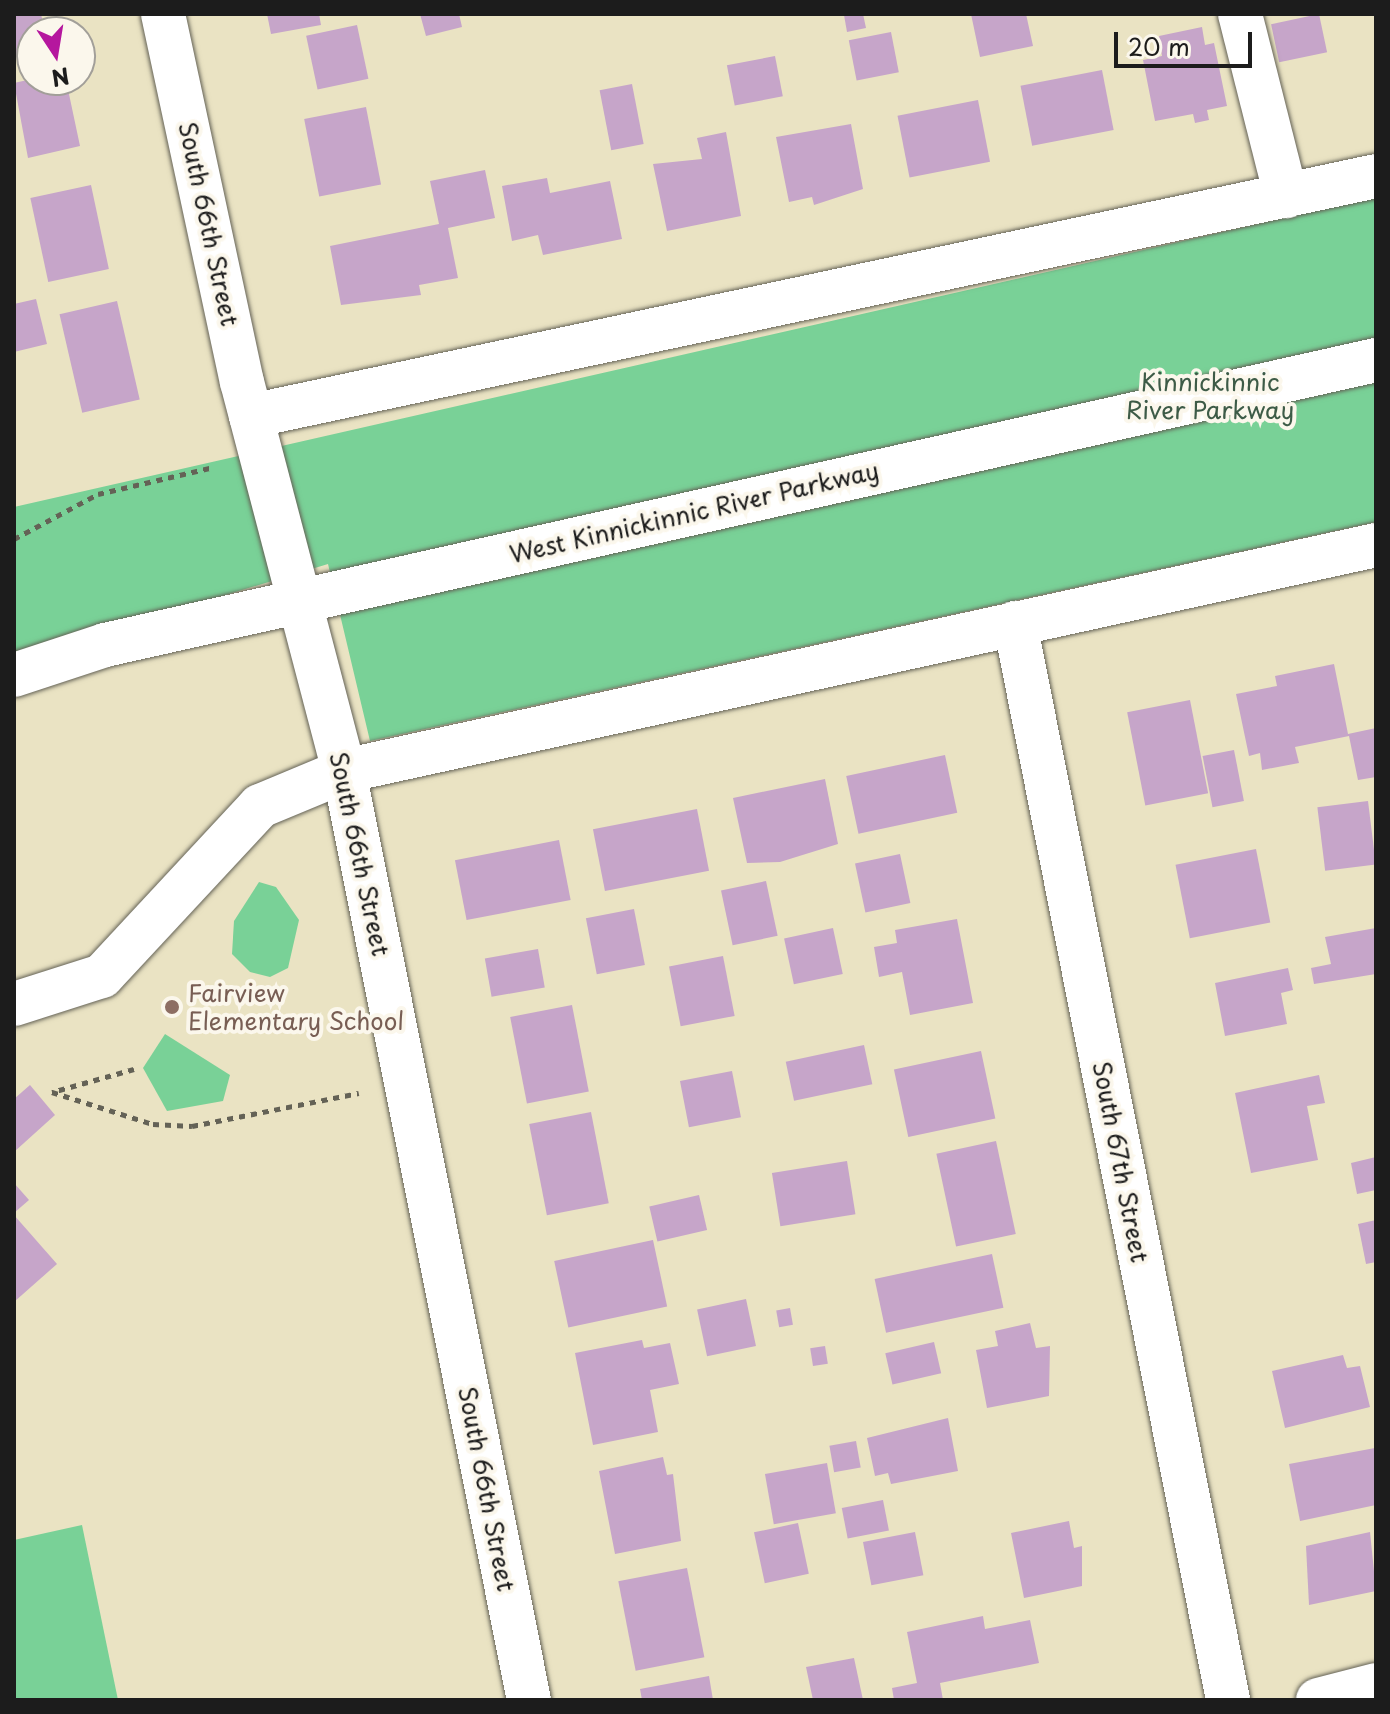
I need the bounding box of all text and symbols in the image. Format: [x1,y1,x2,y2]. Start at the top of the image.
north arrow [16,16,96,96]
scale bar [1118,16,1256,66]
text: 20 m [1128,28,1190,64]
text: N [49,60,73,96]
street label: South 66th Street [173,118,245,330]
park label: Kinnickinnic River Parkway [1126,368,1294,424]
street label: West Kinnickinnic River Parkway [506,455,882,569]
street label: South 66th Street [324,748,396,960]
place label: Fairview Elementary School [188,979,404,1035]
marker: Fairview Elementary School [163,998,181,1016]
street label: South 67th Street [1087,1058,1155,1266]
street label: South 66th Street [453,1383,521,1595]

